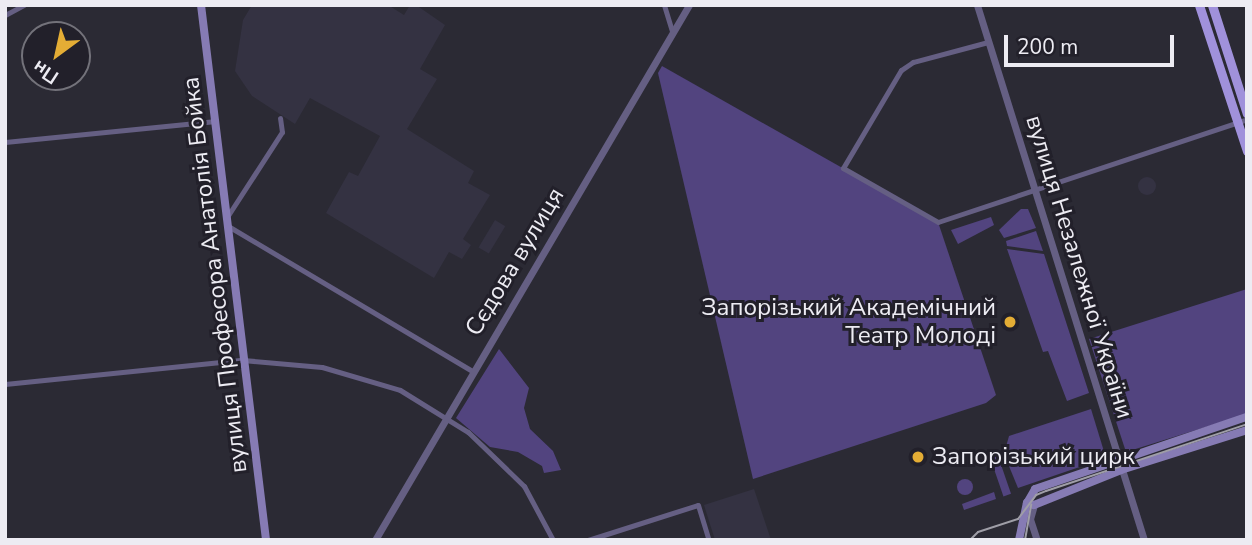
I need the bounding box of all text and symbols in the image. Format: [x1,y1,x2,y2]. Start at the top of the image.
north arrow [21,21,91,91]
scale bar [1007,21,1177,65]
text: 200 m [1017,33,1078,61]
text: Пн [28,54,64,90]
street label: вулиця Професора Анатолія Бойка [176,75,254,475]
street label: вулиця Незалежної України [1019,112,1139,422]
street label: Сєдова вулиця [459,183,571,341]
place label: Запорізький Академічний Театр Молоді [701,294,996,350]
marker: Запорізький Академічний Театр Молоді [1002,314,1018,330]
place label: Запорізький цирк [932,443,1135,471]
marker: Запорізький цирк [910,449,926,465]

